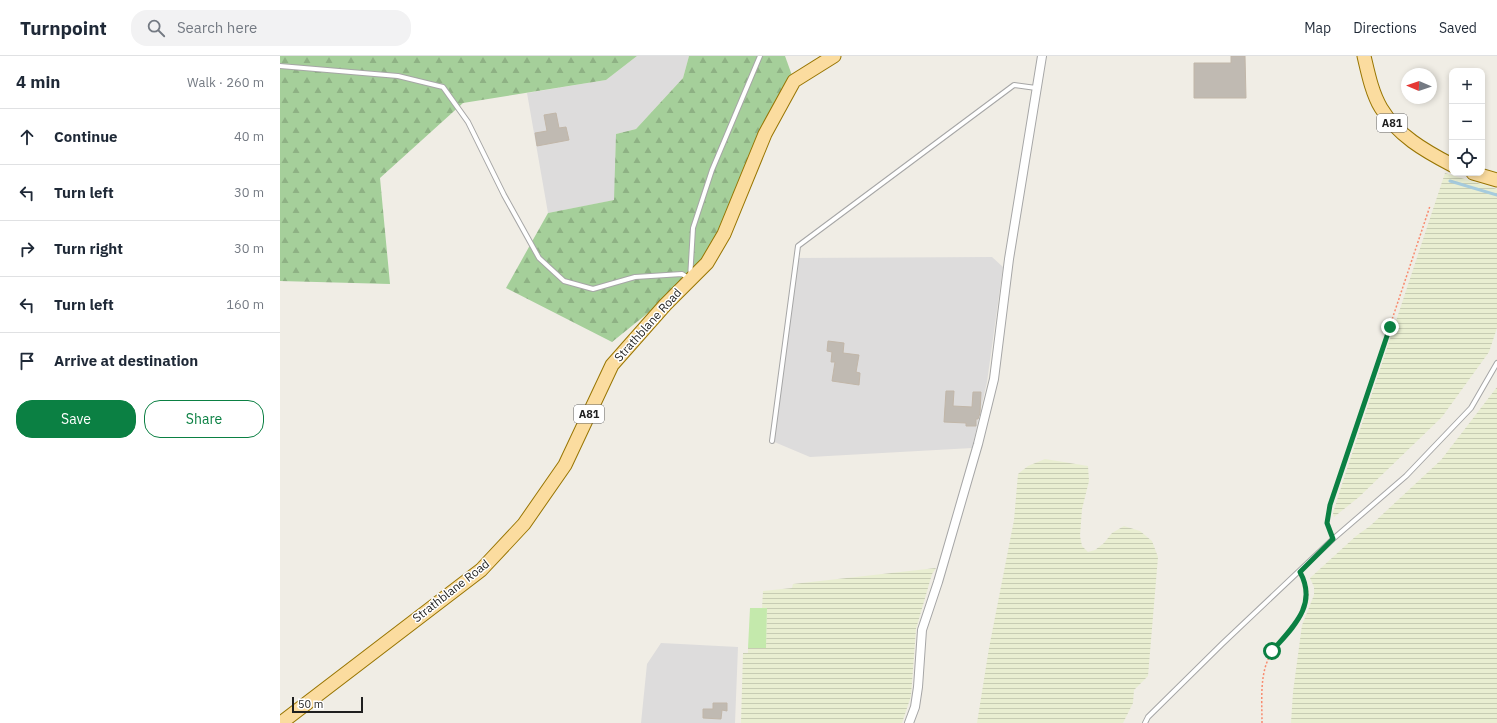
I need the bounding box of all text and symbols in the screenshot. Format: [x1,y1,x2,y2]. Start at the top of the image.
search box [131,10,411,46]
text: Turnpoint [20,16,107,40]
icon: search [145,17,167,39]
text: Search here [177,18,257,37]
text: Map [1304,19,1331,37]
text: Directions [1353,19,1417,37]
text: Saved [1439,19,1477,37]
north arrow [1401,68,1437,104]
map controls [1449,68,1485,176]
button: + [1449,68,1485,104]
text: 4 min [16,71,60,93]
text: Walk · 260 m [187,74,264,91]
button: − [1449,104,1485,140]
road number: A81 [1377,114,1407,132]
icon: ahead [16,126,38,148]
text: Continue [54,127,118,146]
text: 40 m [234,128,264,145]
button: locate [1449,140,1485,176]
icon: left [16,182,38,204]
text: Turn left [54,183,114,202]
text: 30 m [234,184,264,201]
icon: right [16,238,38,260]
text: Turn right [54,239,123,258]
text: 30 m [234,240,264,257]
street label: Strathblane Road [611,285,684,364]
icon: left [16,294,38,316]
text: Turn left [54,295,114,314]
text: 160 m [226,296,264,313]
route end [1381,318,1399,336]
icon: arrive [16,350,38,372]
text: Arrive at destination [54,351,198,370]
button: Save [16,400,136,438]
button: Share [144,400,264,438]
road number: A81 [574,405,604,423]
street label: Strathblane Road [409,556,492,625]
route start [1263,642,1281,660]
scale bar [292,695,363,714]
text: 50 m [298,697,323,711]

